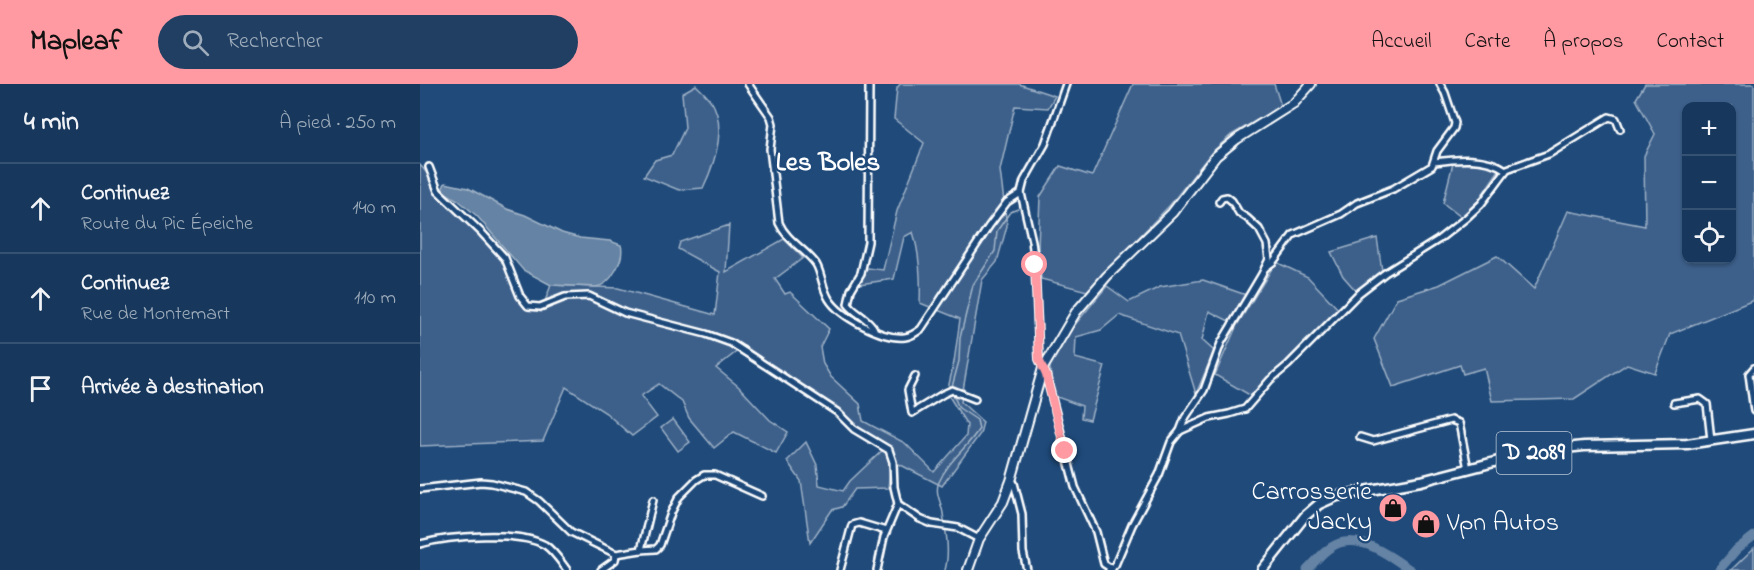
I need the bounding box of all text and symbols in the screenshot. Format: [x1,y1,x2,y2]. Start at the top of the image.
search box [158,15,578,69]
text: Mapleaf [30,22,122,63]
icon: search [179,26,212,59]
text: Rechercher [227,26,323,58]
text: Accueil [1371,27,1432,57]
text: Carte [1465,27,1510,57]
text: À propos [1543,27,1623,57]
text: Contact [1656,27,1724,57]
map controls [1682,102,1736,264]
button: + [1682,102,1736,156]
text: 4 min [24,104,79,142]
text: À pied · 250 m [279,109,396,138]
district label: Les Boles [776,144,880,183]
button: − [1682,156,1736,210]
text: Continuez [81,178,169,210]
icon: ahead [24,192,57,225]
text: 140 m [352,194,396,223]
text: Route du Pic Épeiche [81,210,253,239]
button: locate [1682,210,1736,264]
route start [1021,251,1047,277]
text: Continuez [81,268,169,300]
icon: ahead [24,282,57,315]
text: 110 m [354,284,396,313]
text: Rue de Montemart [81,300,230,329]
icon: arrive [24,372,57,405]
text: Arrivée à destination [81,372,264,404]
road number: D 2089 [1496,432,1572,474]
route end [1051,437,1077,463]
place label: Carrosserie Jacky [1252,474,1372,542]
shop icon: Carrosserie Jacky [1377,492,1409,524]
place label: Vpn Autos [1446,505,1559,543]
shop icon: Vpn Autos [1410,508,1442,540]

